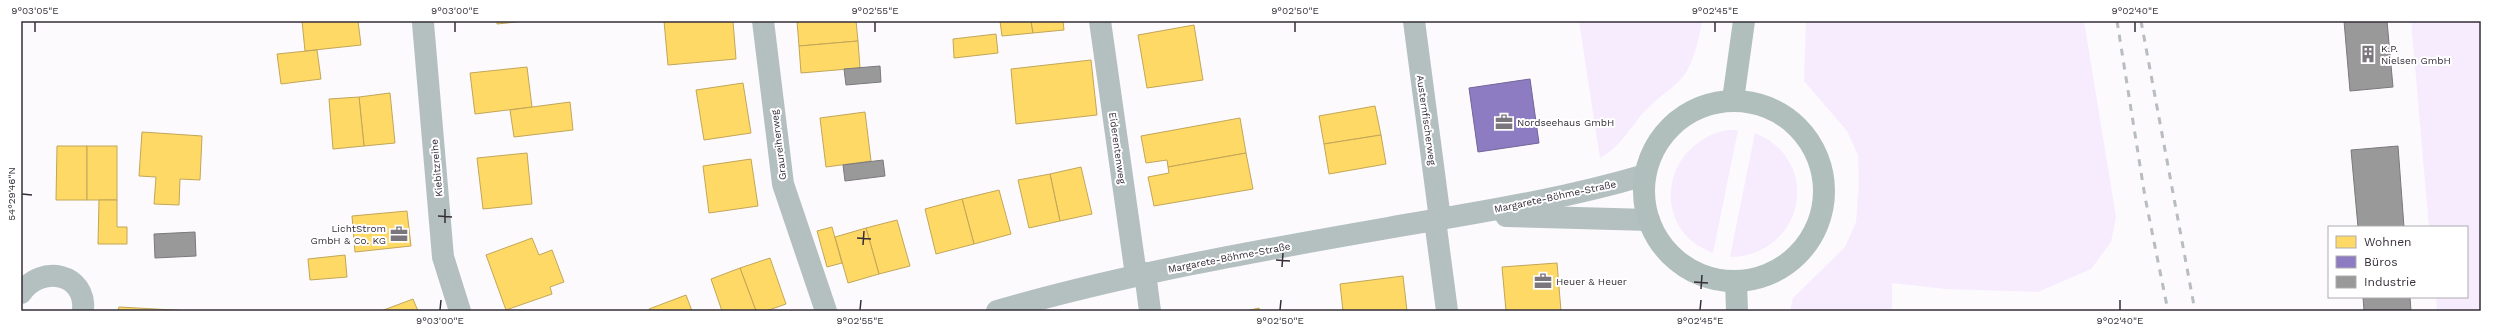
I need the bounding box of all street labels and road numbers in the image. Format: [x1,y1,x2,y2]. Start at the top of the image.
street label: Austernfischerweg [1415,74,1438,167]
street label: Graureiherweg [769,109,788,181]
street label: Eiderentenweg [1107,112,1128,185]
street label: Kiebitzreihe [428,138,444,197]
street label: Margarete-Böhme-Straße [1493,178,1617,215]
street label: Margarete-Böhme-Straße [1167,240,1292,275]

